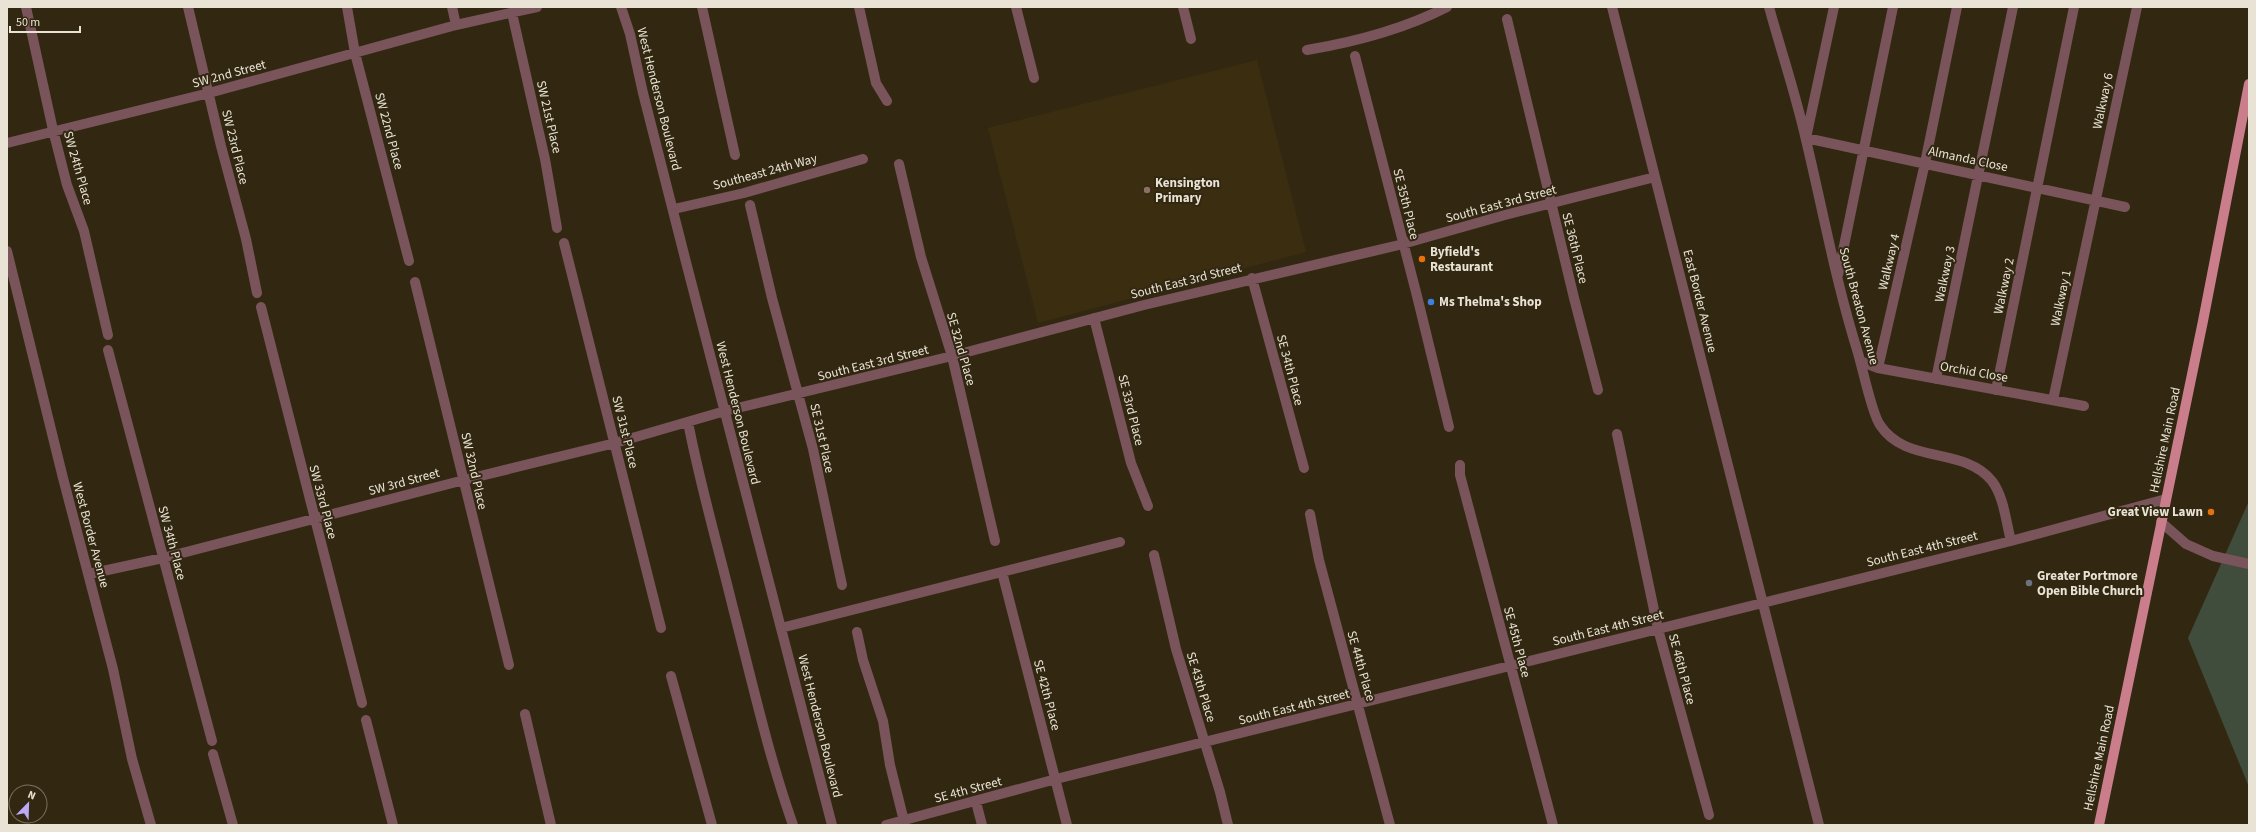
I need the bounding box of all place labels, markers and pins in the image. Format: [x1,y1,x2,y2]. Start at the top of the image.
place label: Kensington Primary [1155,174,1220,207]
marker: Kensington Primary [1142,185,1152,195]
place label: Byfield's Restaurant [1430,243,1493,276]
marker: Byfield's Restaurant [1417,254,1427,264]
place label: Ms Thelma's Shop [1439,293,1542,311]
marker: Ms Thelma's Shop [1426,297,1436,307]
place label: Great View Lawn [2108,503,2203,521]
marker: Great View Lawn [2206,507,2216,517]
place label: Greater Portmore Open Bible Church [2037,567,2143,600]
marker: Greater Portmore Open Bible Church [2024,578,2034,588]

